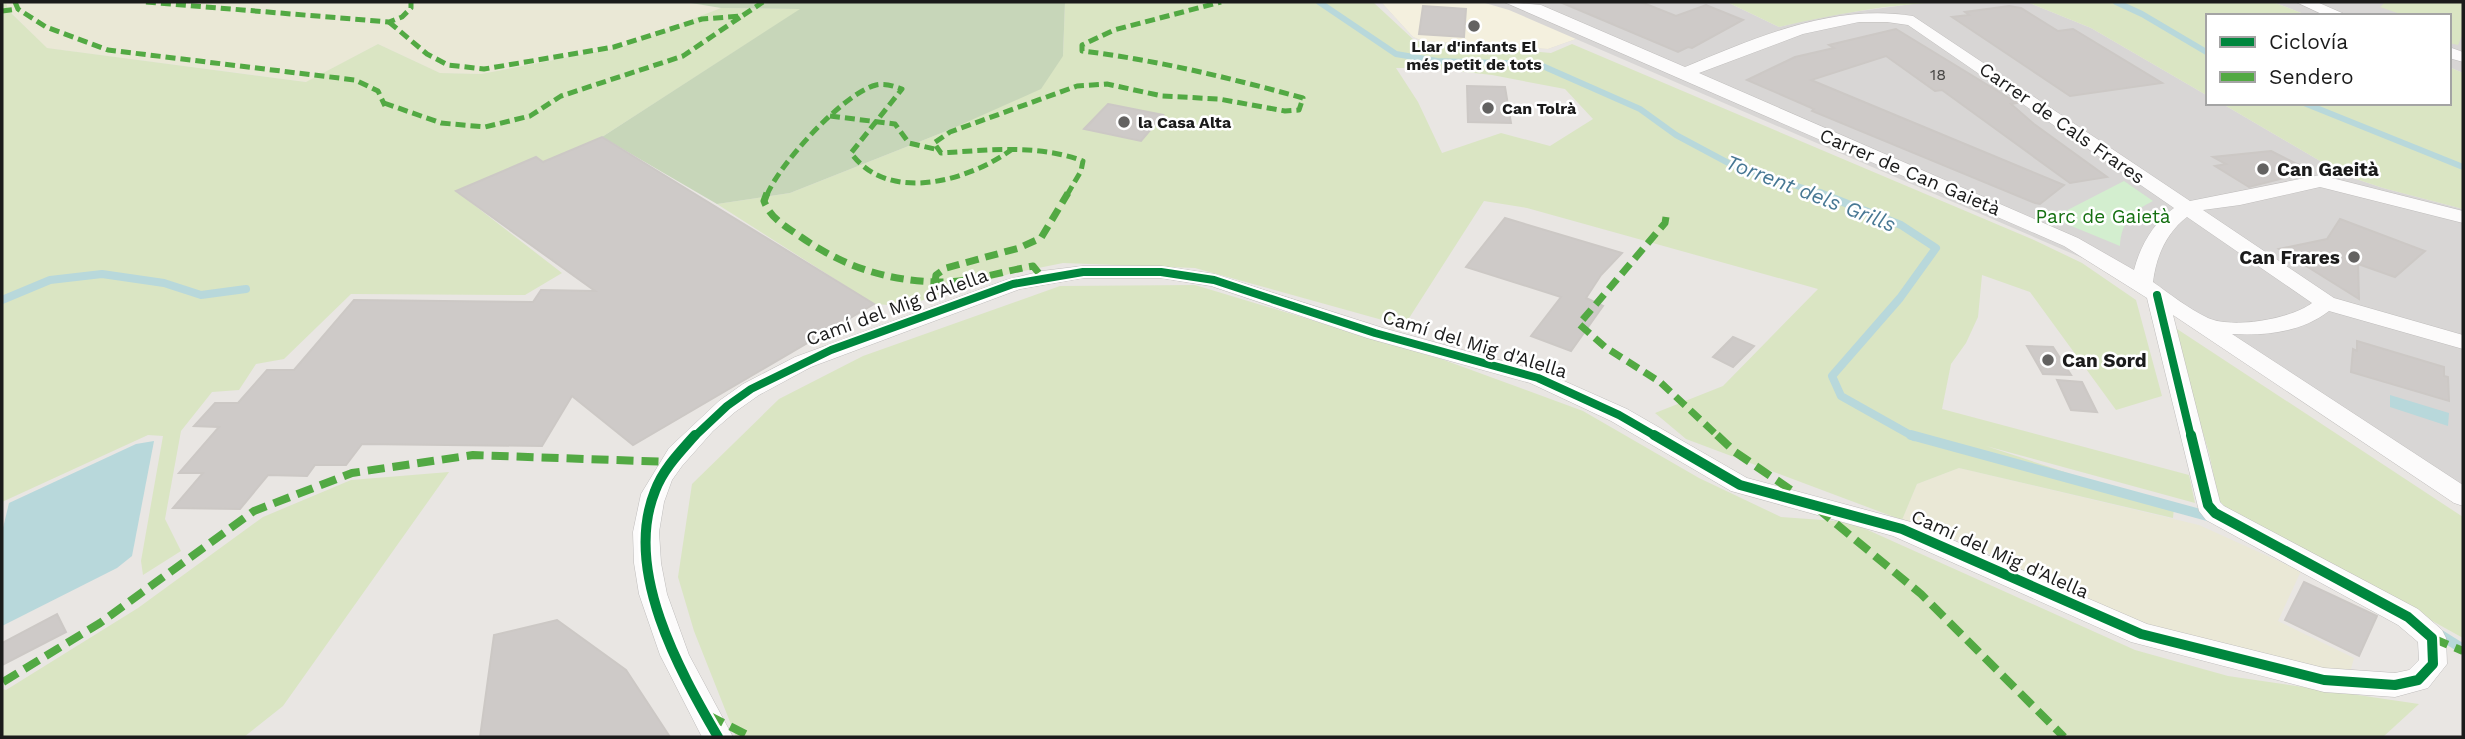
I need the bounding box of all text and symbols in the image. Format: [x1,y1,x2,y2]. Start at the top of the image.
legend [2206,14,2451,105]
marker: Llar d'infants El més petit de tots [1466,18,1482,34]
text: Ciclovía [2269,29,2348,54]
place label: Llar d'infants El més petit de tots [1406,37,1542,74]
street label: Carrer de Cals Frares [1975,57,2149,189]
text: Sendero [2269,64,2354,89]
house number: 18 [1930,65,1946,84]
place label: Can Tolrà [1502,99,1577,118]
marker: Can Tolrà [1480,100,1496,116]
place label: la Casa Alta [1138,113,1232,132]
marker: la Casa Alta [1116,114,1132,130]
street label: Carrer de Can Gaietà [1816,123,2004,221]
water label: Torrent dels Grills [1723,149,1900,237]
place label: Can Gaeità [2277,158,2379,181]
marker: Can Gaeità [2255,161,2271,177]
park label: Parc de Gaietà [2035,205,2171,228]
place label: Can Frares [2239,246,2340,269]
marker: Can Frares [2346,249,2362,265]
street label: Camí del Mig d'Alella [803,263,991,351]
street label: Camí del Mig d'Alella [1380,305,1570,383]
place label: Can Sord [2062,349,2147,372]
marker: Can Sord [2040,352,2056,368]
street label: Camí del Mig d'Alella [1908,504,2093,604]

